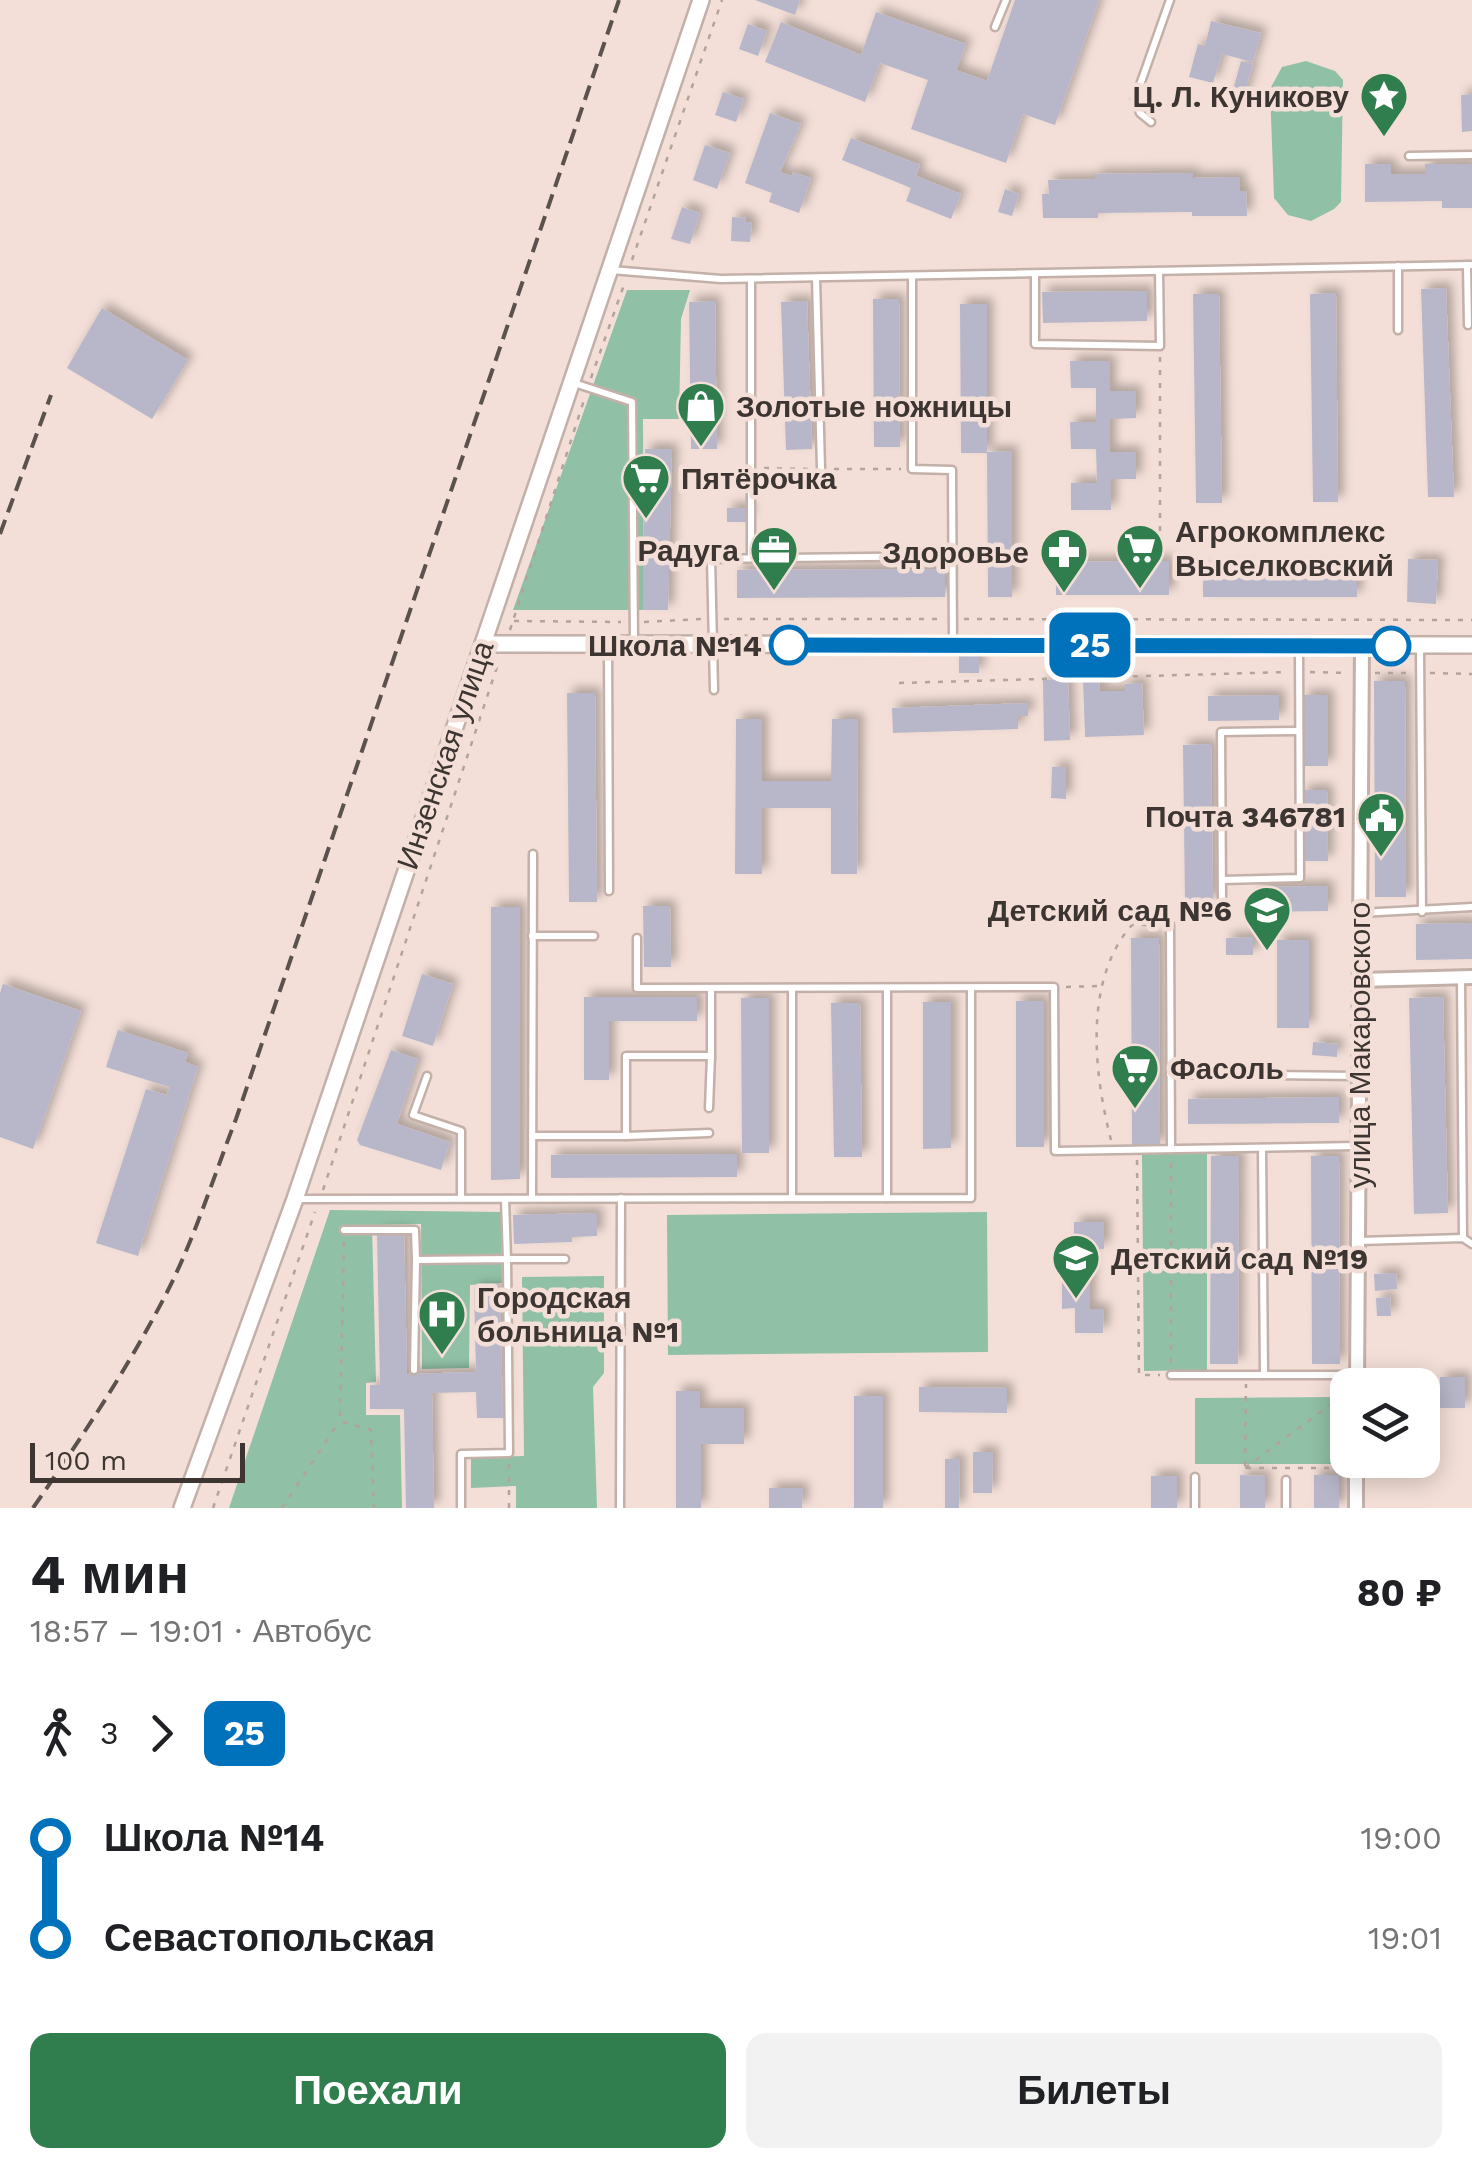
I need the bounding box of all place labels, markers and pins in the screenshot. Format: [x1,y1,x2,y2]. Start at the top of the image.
place icon: Ц. Л. Куникову [1358,70,1410,138]
place label: Ц. Л. Куникову [1133,79,1349,114]
shop icon: Золотые ножницы [675,380,727,448]
place label: Золотые ножницы [736,389,1012,424]
supermarket icon: Пятёрочка [620,452,672,520]
place label: Пятёрочка [681,461,837,496]
place label: Агрокомплекс Выселковский [1175,514,1394,583]
supermarket icon: Агрокомплекс Выселковский [1114,522,1166,590]
office icon: Радуга [748,524,800,592]
pharmacy icon: Здоровье [1038,526,1090,594]
place label: Радуга [637,533,739,568]
place label: Здоровье [883,535,1029,570]
marker: Школа №14 [770,626,808,664]
unlabelled marker [1372,627,1410,665]
place label: Школа №14 [588,628,762,663]
public building icon: Почта 346781 [1355,790,1407,858]
place label: Почта 346781 [1145,799,1346,834]
school or university icon: Детский сад №6 [1241,884,1293,952]
place label: Детский сад №6 [988,893,1232,928]
supermarket icon: Фасоль [1109,1042,1161,1110]
place label: Фасоль [1170,1051,1284,1086]
school or university icon: Детский сад №19 [1050,1232,1102,1300]
place label: Детский сад №19 [1111,1241,1368,1276]
place label: Городская больница №1 [477,1280,679,1349]
hospital icon: Городская больница №1 [416,1288,468,1356]

